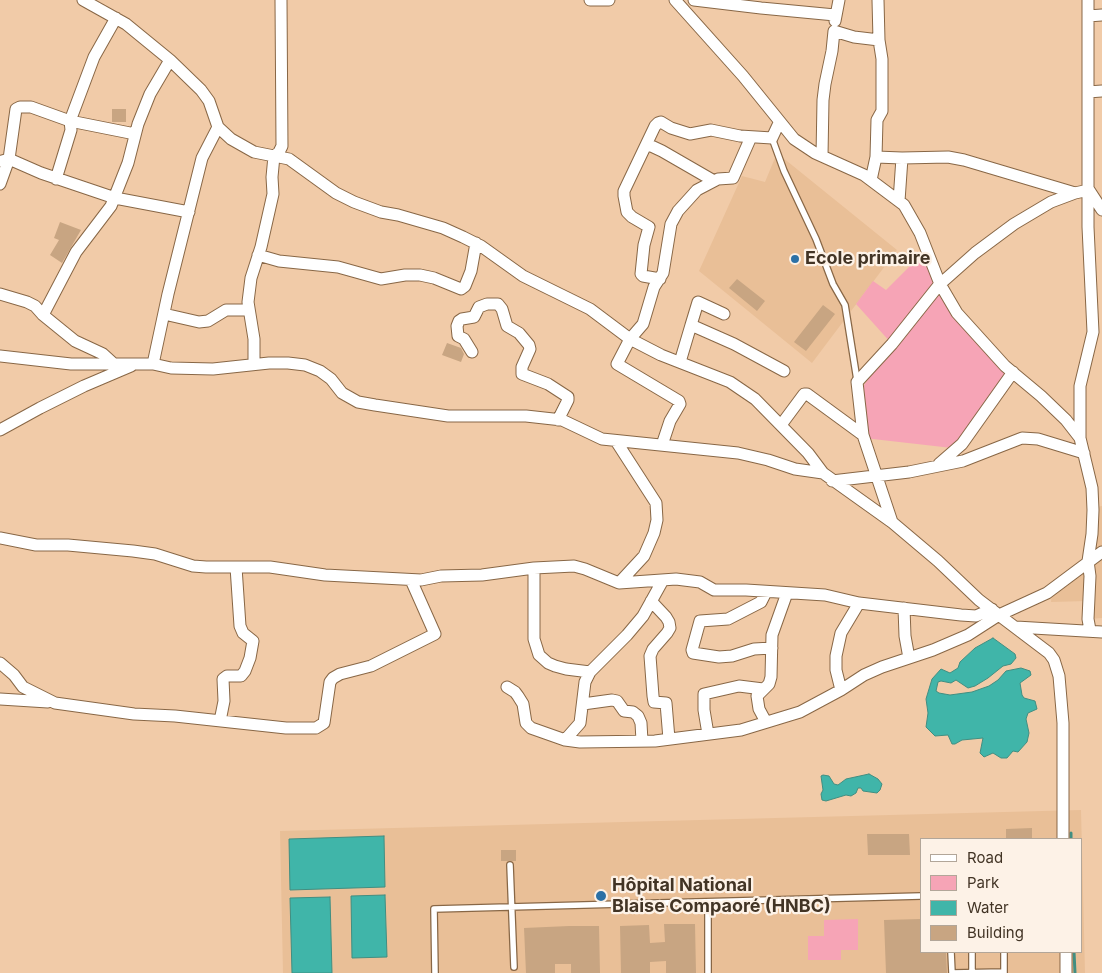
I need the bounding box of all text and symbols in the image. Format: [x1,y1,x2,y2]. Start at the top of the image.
place label: Ecole primaire [805,248,930,270]
marker: Ecole primaire [789,253,801,265]
legend [920,838,1082,953]
text: Road [967,848,1003,867]
text: Park [967,873,999,892]
place label: Hôpital National Blaise Compaoré (HNBC) [612,875,831,918]
marker: Hôpital National Blaise Compaoré (HNBC) [594,889,608,903]
text: Water [967,898,1009,917]
text: Building [967,923,1024,942]

